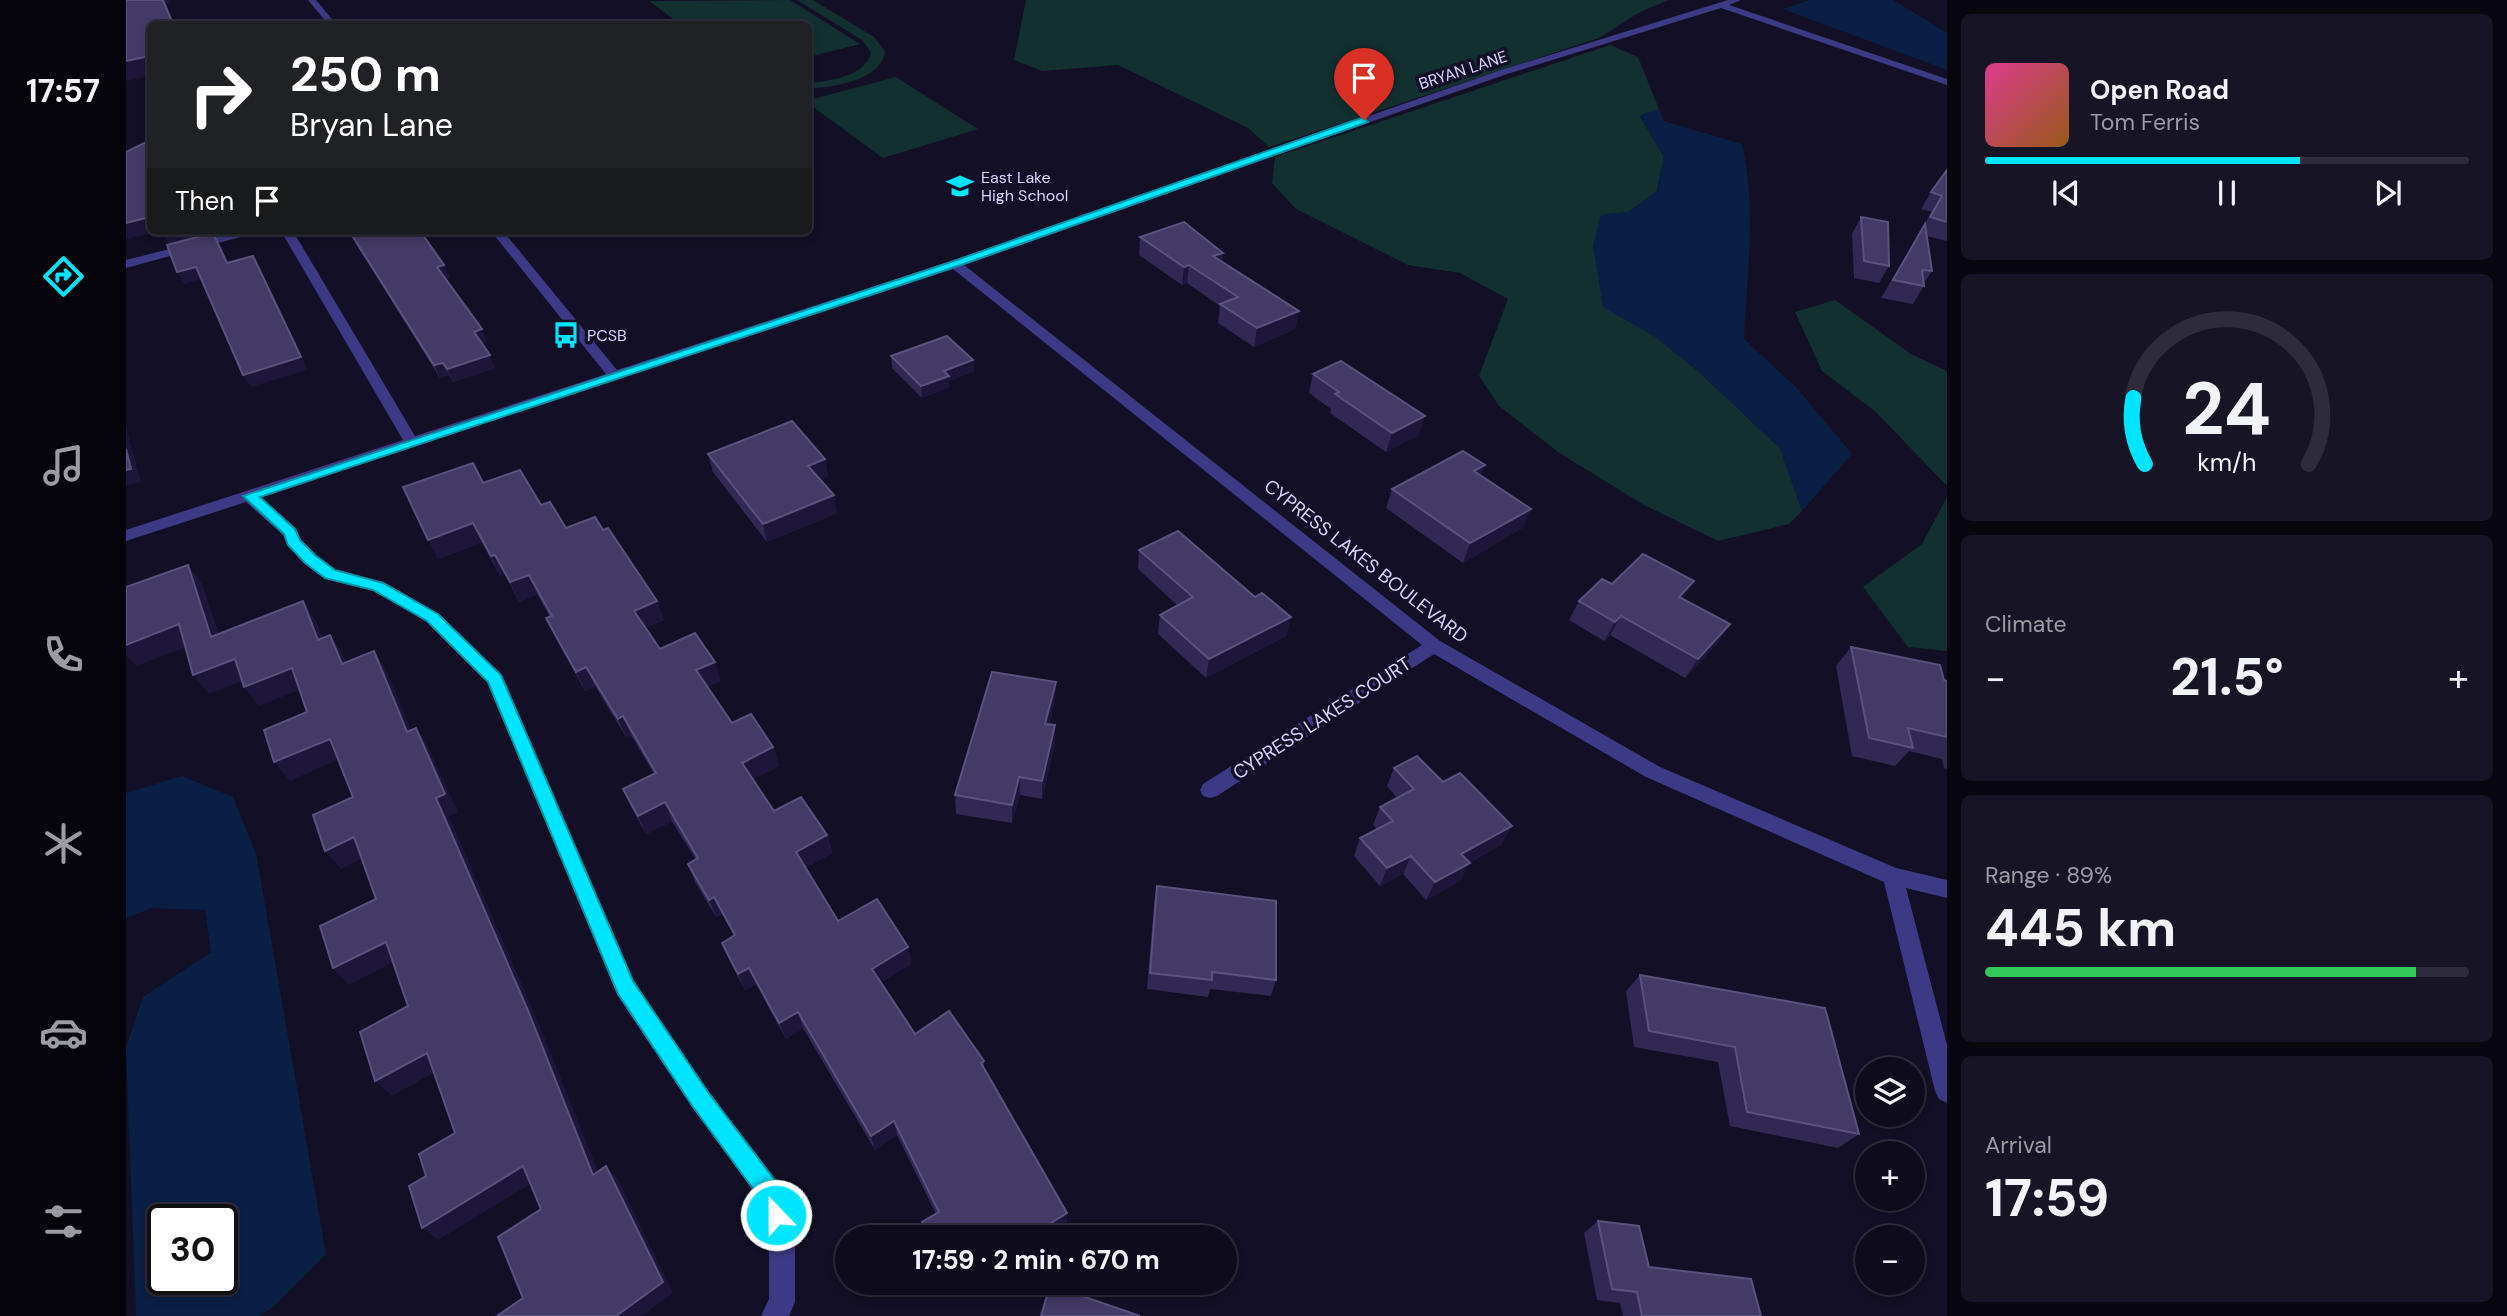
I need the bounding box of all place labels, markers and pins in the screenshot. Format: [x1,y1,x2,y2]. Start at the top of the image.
pin [1334,48,1394,120]
place label: East Lake High School [981,167,1068,206]
school or university icon: East Lake High School [945,171,975,201]
bus stop icon: PCSB [551,320,581,350]
place label: PCSB [587,325,627,346]

